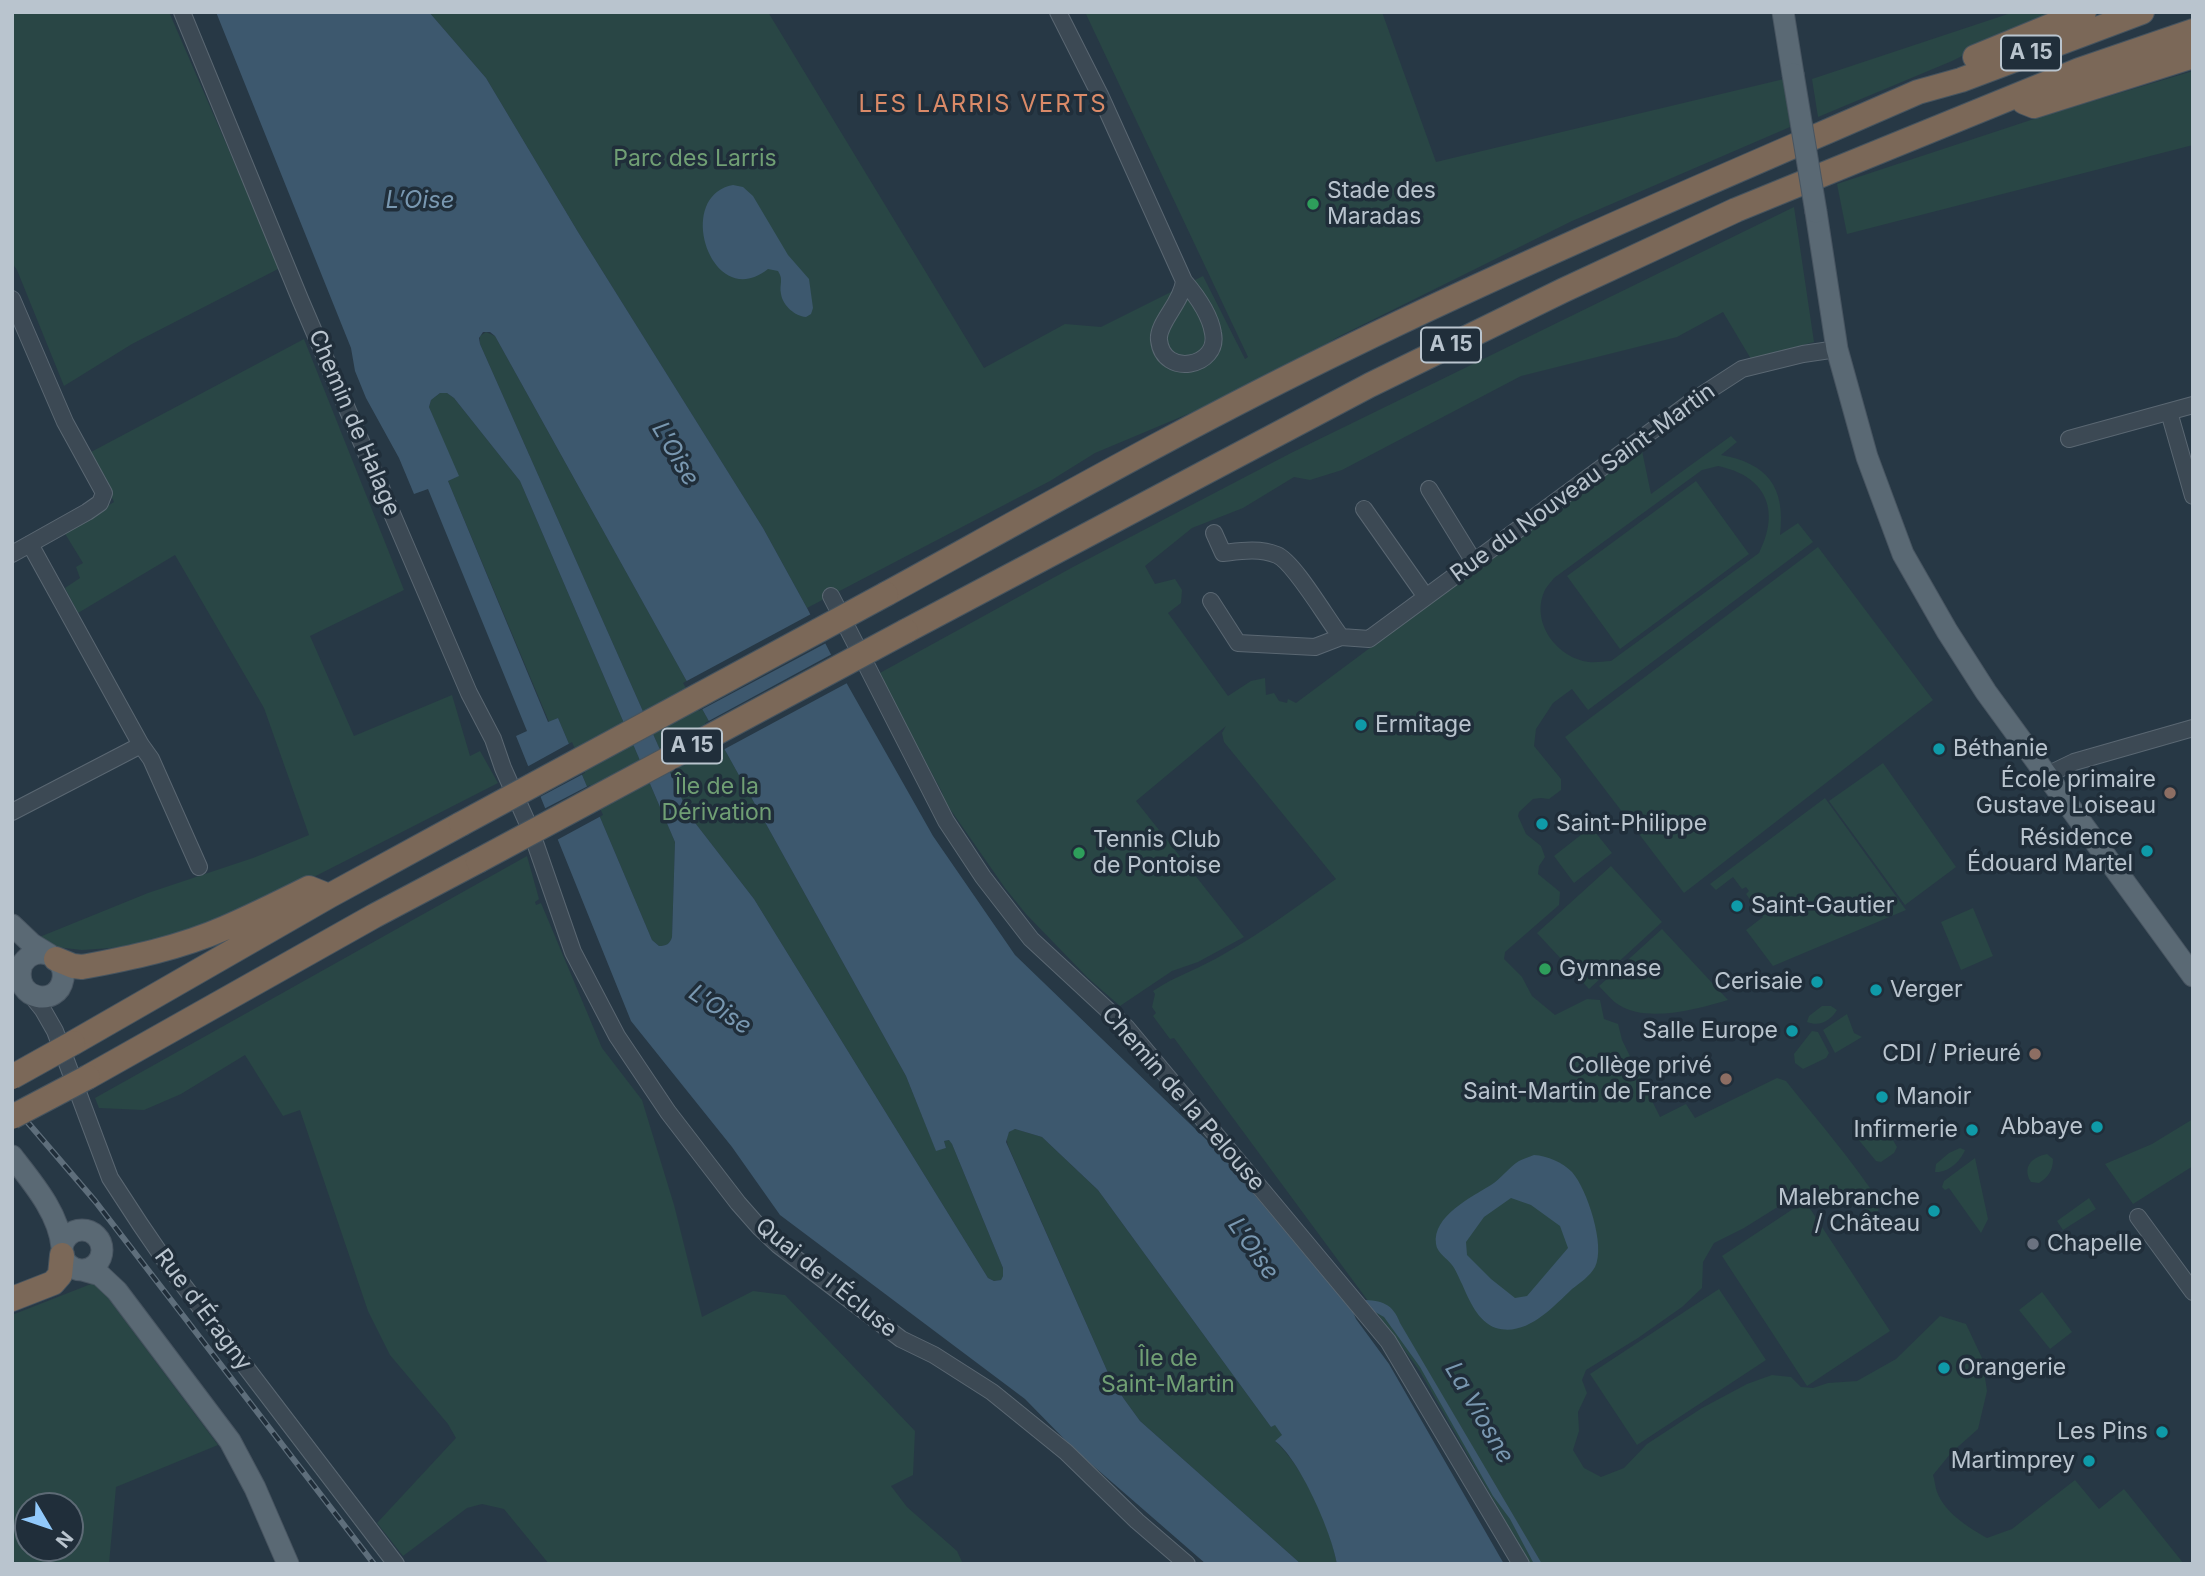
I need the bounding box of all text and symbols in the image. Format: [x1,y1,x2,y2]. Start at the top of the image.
road number: A 15 [2001,36,2061,70]
district label: LES LARRIS VERTS [860,91,1106,119]
park label: Parc des Larris [613,145,777,173]
place label: Stade des Maradas [1327,177,1436,231]
water label: L’Oise [385,187,455,215]
marker: Stade des Maradas [1305,196,1321,212]
street label: Chemin de Halage [302,326,406,520]
road number: A 15 [1421,328,1481,362]
street label: Rue du Nouveau Saint-Martin [1445,378,1721,588]
water label: L'Oise [645,417,705,491]
place label: Ermitage [1375,711,1472,739]
marker: Ermitage [1353,717,1369,733]
road number: A 15 [662,728,722,764]
place label: Béthanie [1953,735,2048,763]
marker: Béthanie [1931,741,1947,757]
place label: École primaire Gustave Loiseau [1976,766,2156,820]
park label: Île de la Dérivation [662,773,772,827]
marker: École primaire Gustave Loiseau [2162,785,2178,801]
place label: Saint-Philippe [1556,810,1707,838]
marker: Saint-Philippe [1534,816,1550,832]
place label: Résidence Édouard Martel [1967,824,2133,878]
place label: Tennis Club de Pontoise [1093,826,1221,880]
marker: Résidence Édouard Martel [2139,843,2155,859]
marker: Tennis Club de Pontoise [1071,845,1087,861]
place label: Saint-Gautier [1751,892,1894,920]
marker: Saint-Gautier [1729,898,1745,914]
place label: Gymnase [1559,955,1661,983]
marker: Gymnase [1537,961,1553,977]
place label: Cerisaie [1714,968,1803,996]
marker: Cerisaie [1809,974,1825,990]
place label: Verger [1890,976,1963,1004]
water label: L'Oise [683,979,757,1041]
marker: Verger [1868,982,1884,998]
street label: Chemin de la Pelouse [1096,1001,1270,1197]
place label: Salle Europe [1642,1017,1778,1045]
marker: Salle Europe [1784,1023,1800,1039]
place label: CDI / Prieuré [1882,1040,2021,1068]
marker: CDI / Prieuré [2027,1046,2043,1062]
place label: Collège privé Saint-Martin de France [1463,1052,1712,1106]
marker: Collège privé Saint-Martin de France [1718,1071,1734,1087]
place label: Manoir [1896,1083,1971,1111]
marker: Manoir [1874,1089,1890,1105]
place label: Abbaye [2000,1113,2083,1141]
place label: Infirmerie [1854,1116,1958,1144]
marker: Abbaye [2089,1119,2105,1135]
marker: Infirmerie [1964,1122,1980,1138]
place label: Malebranche / Château [1778,1184,1920,1238]
marker: Malebranche / Château [1926,1203,1942,1219]
street label: Quai de l'Écluse [750,1212,902,1344]
water label: L'Oise [1221,1212,1285,1286]
place label: Chapelle [2047,1230,2142,1258]
marker: Chapelle [2025,1236,2041,1252]
street label: Rue d'Éragny [148,1244,258,1376]
park label: Île de Saint-Martin [1101,1345,1235,1399]
place label: Orangerie [1958,1354,2066,1382]
water label: La Viosne [1438,1357,1520,1469]
marker: Orangerie [1936,1360,1952,1376]
place label: Les Pins [2057,1418,2148,1446]
marker: Les Pins [2154,1424,2170,1440]
place label: Martimprey [1951,1447,2075,1475]
marker: Martimprey [2081,1453,2097,1469]
north arrow [14,1492,84,1562]
text: N [51,1526,78,1552]

